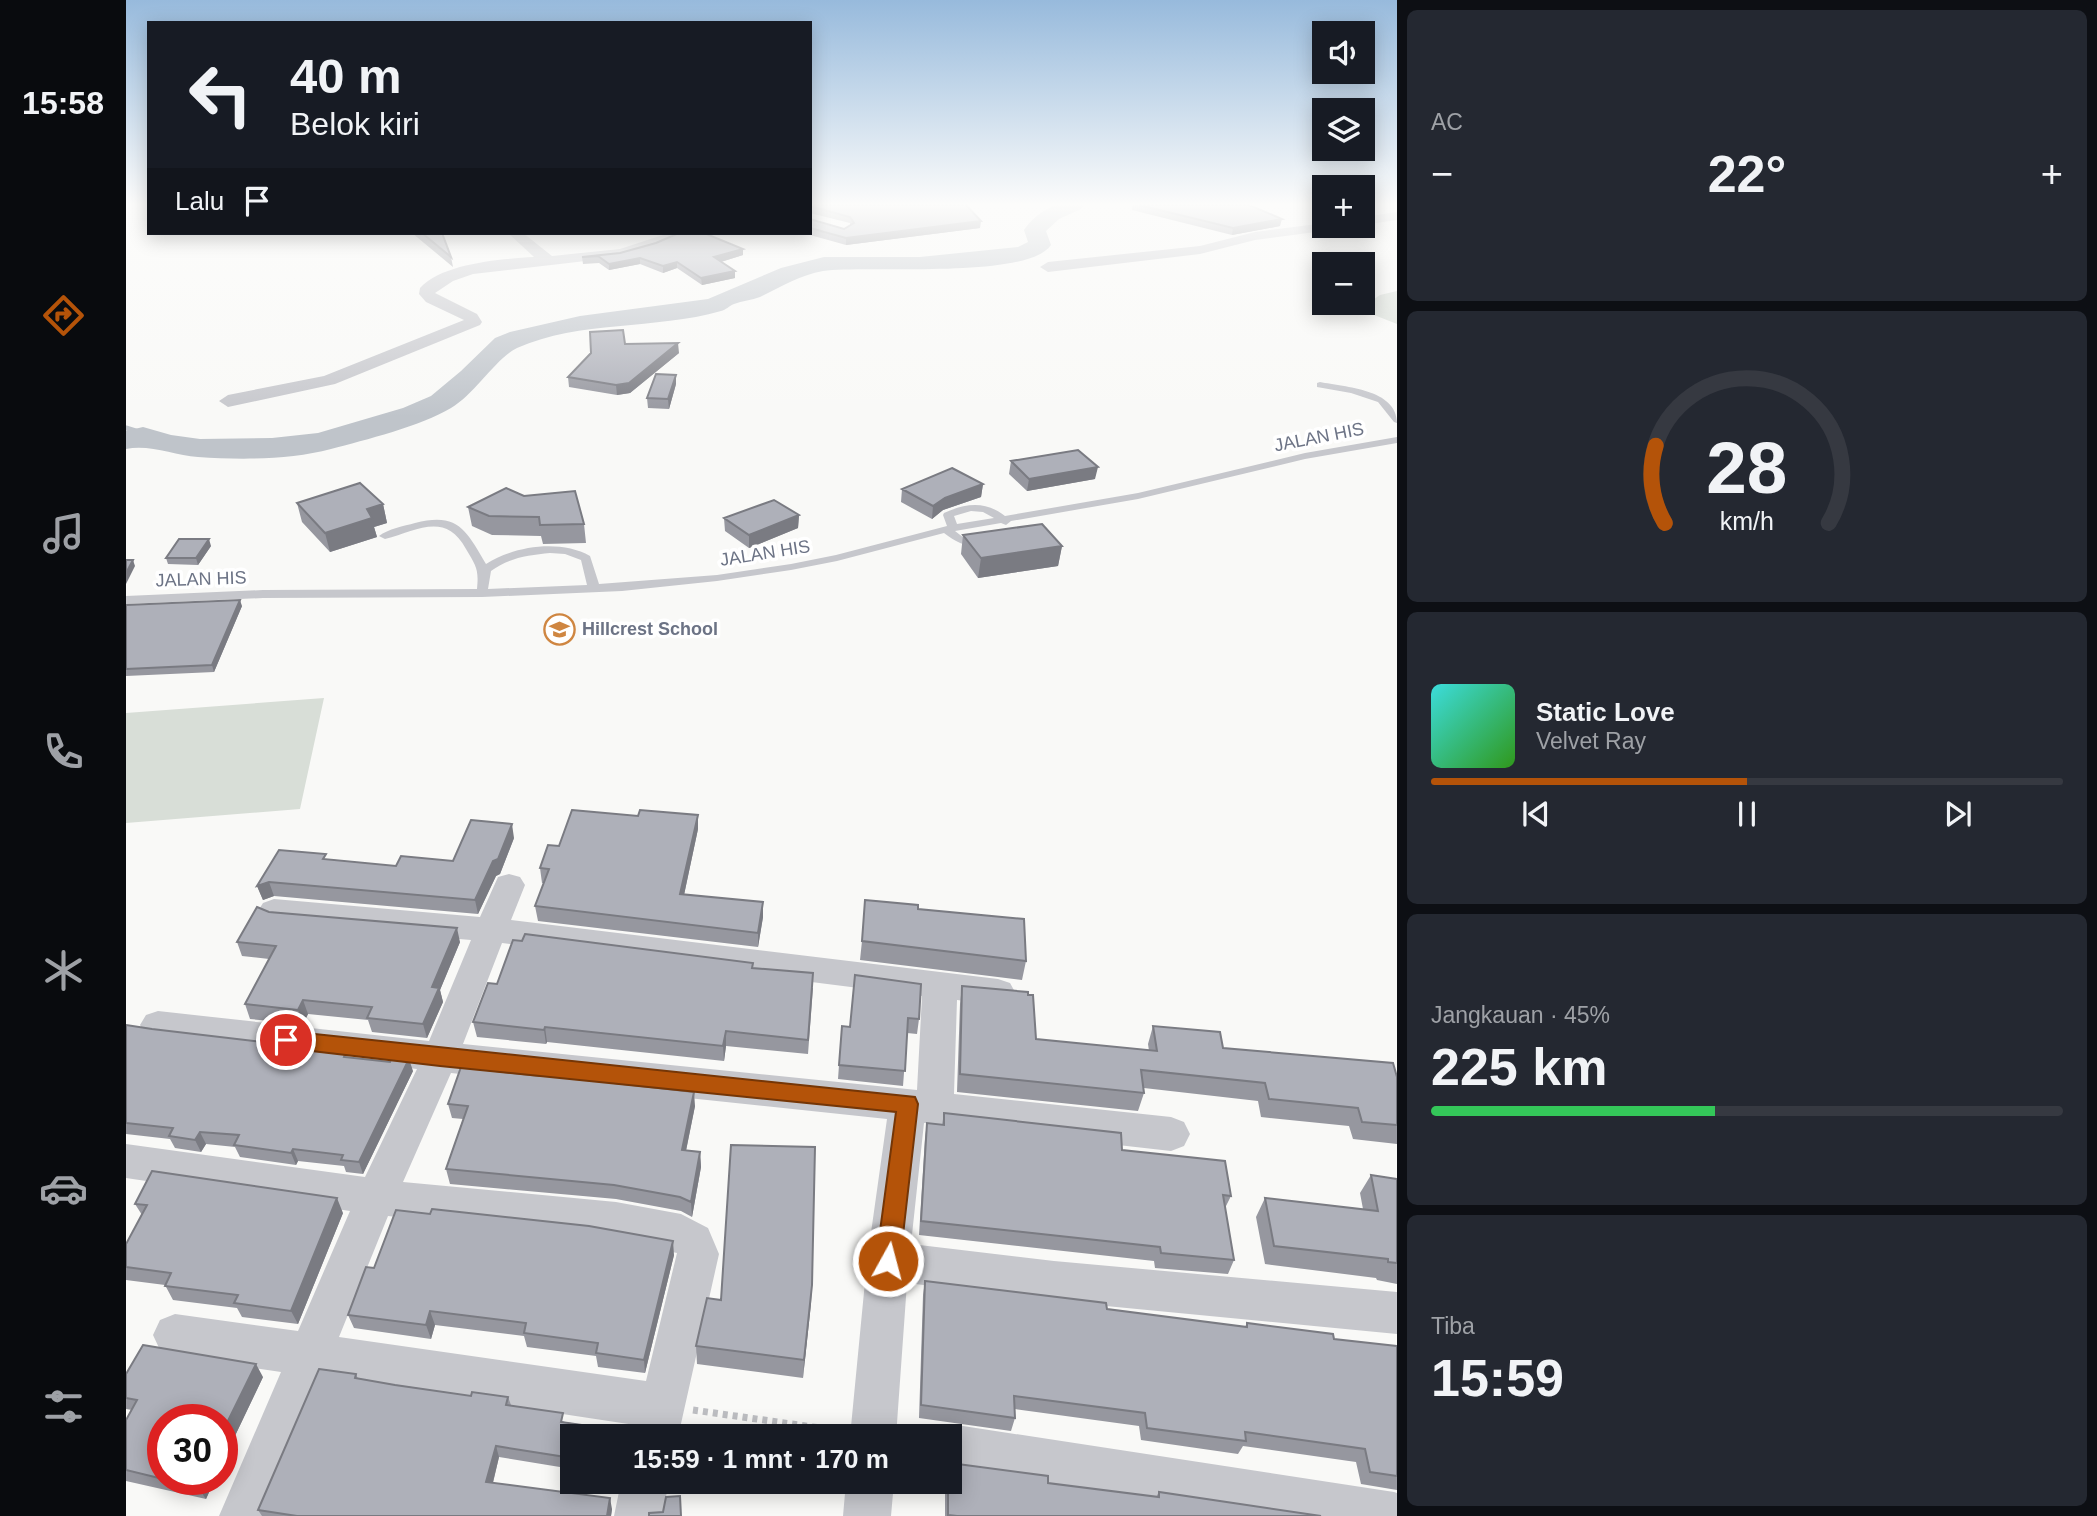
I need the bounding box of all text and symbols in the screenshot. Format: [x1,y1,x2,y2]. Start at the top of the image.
map controls [1312,21,1375,315]
button: sound [1312,21,1375,84]
icon: left [175,49,266,140]
text: 40 m [290,49,402,103]
text: 15:58 [22,85,104,121]
button: layers [1312,98,1375,161]
text: Belok kiri [290,106,420,142]
text: AC [1431,109,1463,135]
text: 22° [1708,145,1786,203]
text: − [1431,153,1453,195]
text: + [2041,153,2063,195]
button: + [1312,175,1375,238]
icon: arrive [238,182,276,220]
text: Lalu [175,186,224,216]
button: − [1312,252,1375,315]
icon: directions [39,291,88,340]
street label: JALAN HIS [1272,418,1366,456]
text: 28 [1707,427,1787,508]
text: km/h [1720,507,1774,535]
icon: music [39,509,88,558]
street label: JALAN HIS [718,536,812,570]
street label: JALAN HIS [155,567,247,591]
school or university icon: Hillcrest School [542,612,576,646]
place label: Hillcrest School [582,619,718,639]
text: Static Love [1536,697,1675,727]
icon: phone [39,727,88,776]
text: Velvet Ray [1536,728,1646,754]
icon: previous [1517,795,1555,833]
icon: pause [1728,795,1766,833]
icon: next [1939,795,1977,833]
icon: climate [39,946,88,995]
text: Jangkauan · 45% [1431,1002,1610,1028]
pin [256,1010,316,1070]
icon: arrive [267,1021,305,1059]
text: 225 km [1431,1038,1607,1096]
icon: car [39,1164,88,1213]
position arrow [851,1224,925,1298]
text: Tiba [1431,1313,1475,1339]
text: 15:59 [1431,1349,1564,1407]
icon: filters [39,1382,88,1431]
speed limit sign: 30 [147,1404,238,1495]
text: 15:59 · 1 mnt · 170 m [633,1444,889,1474]

